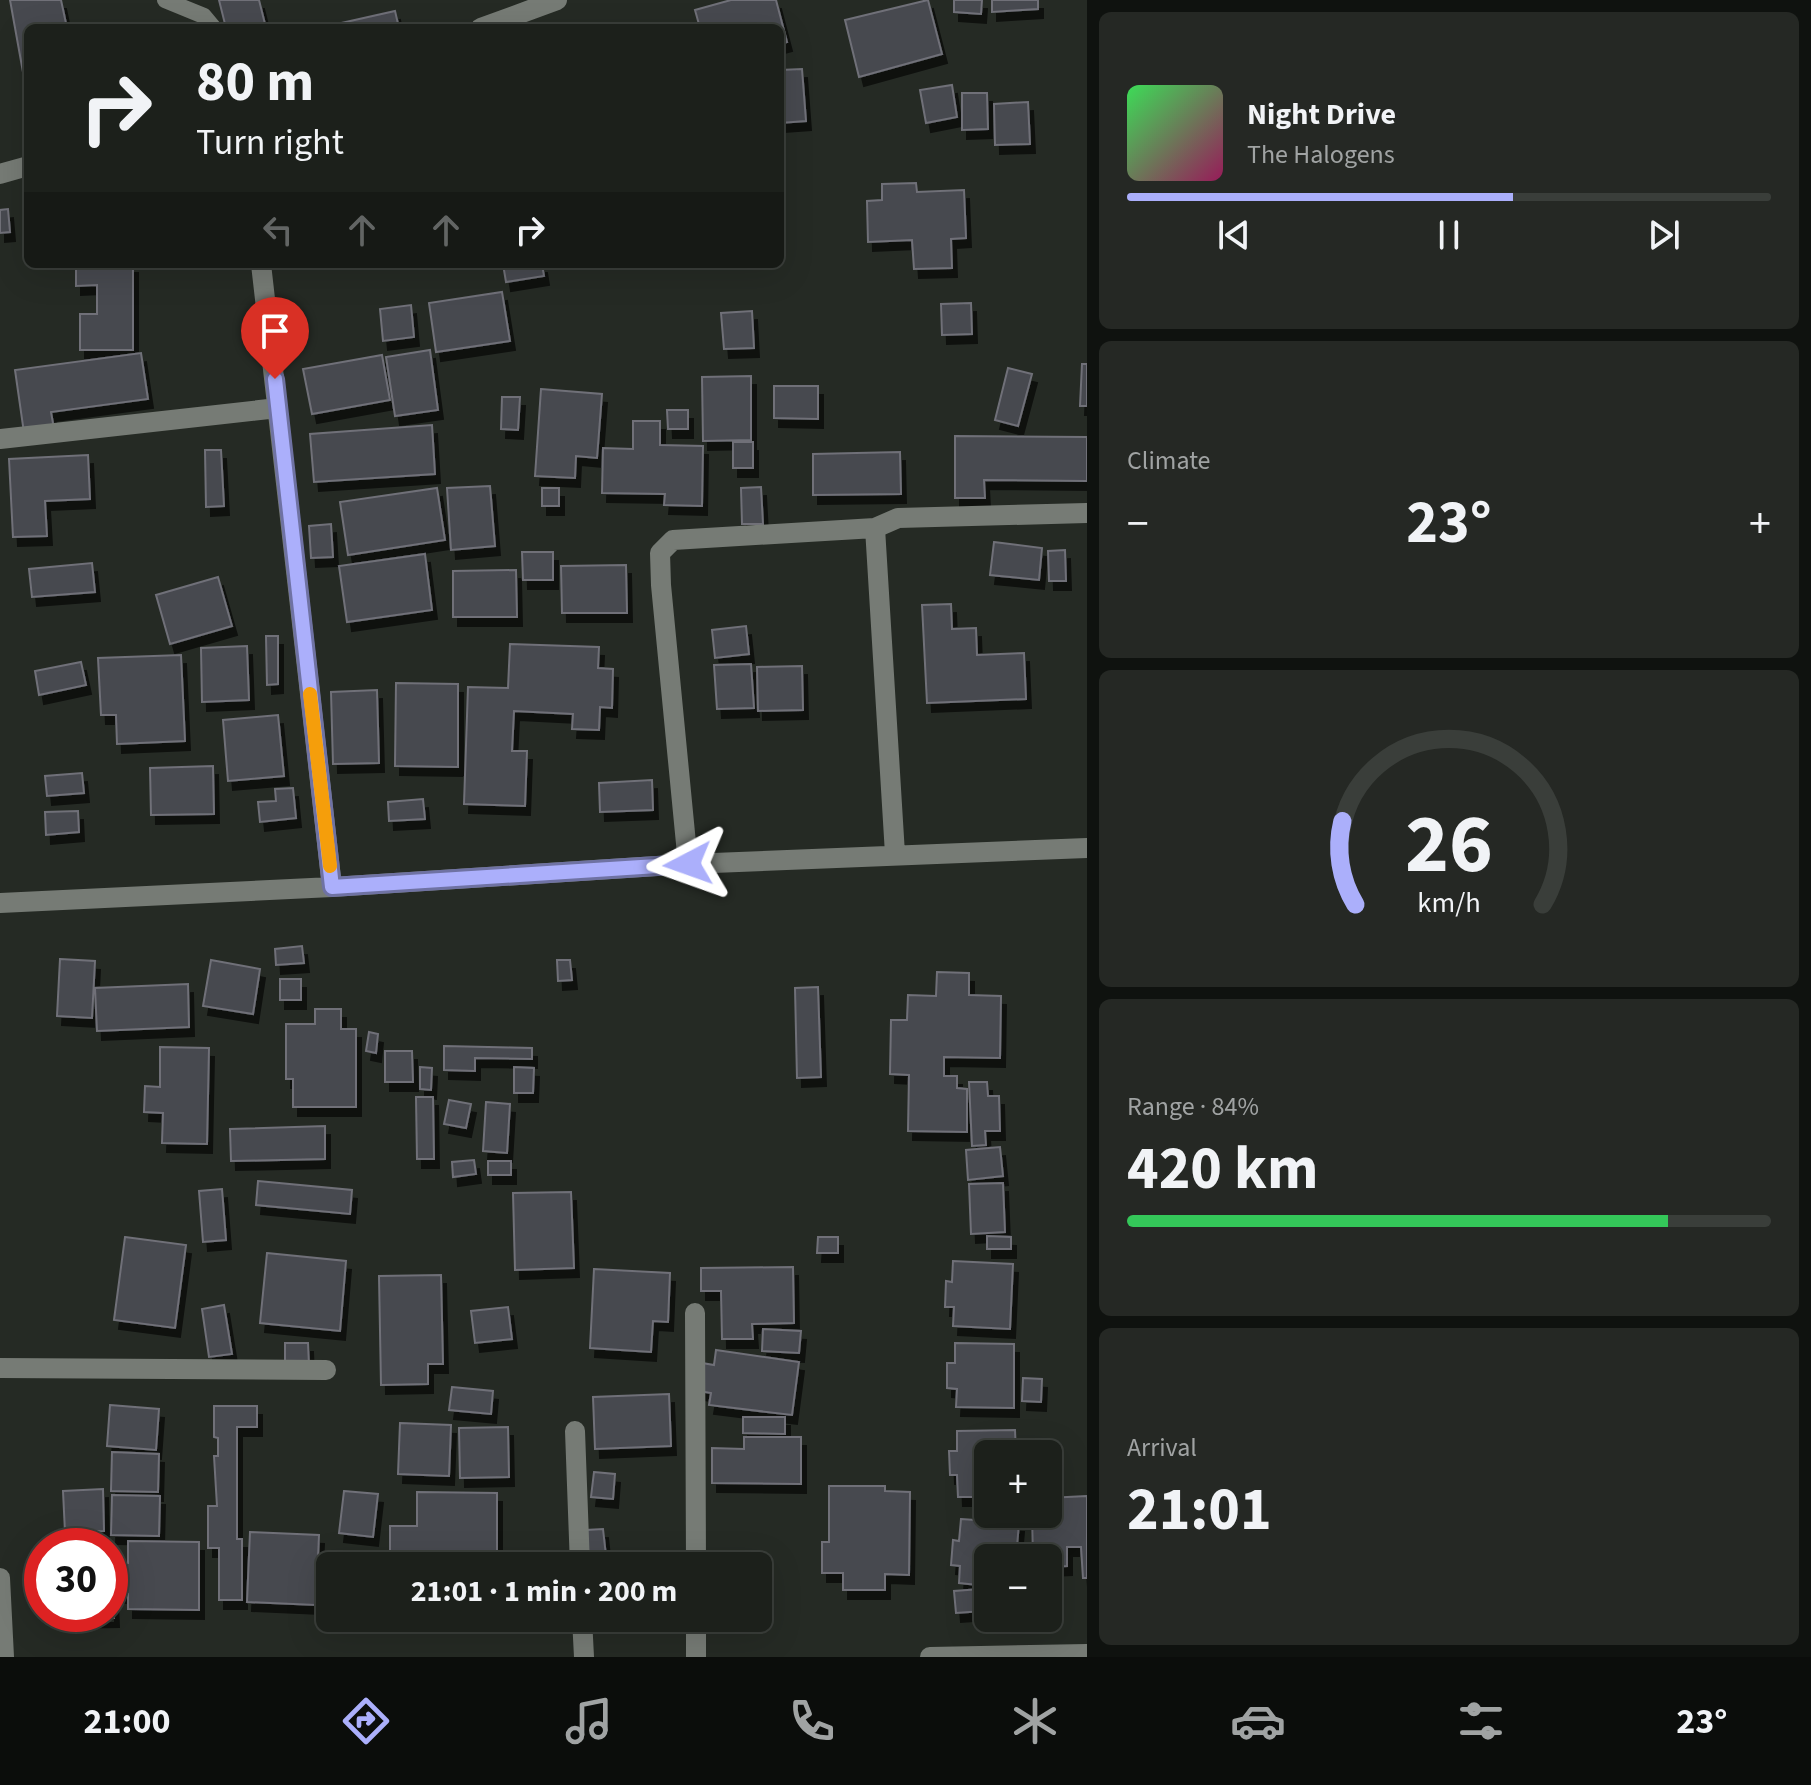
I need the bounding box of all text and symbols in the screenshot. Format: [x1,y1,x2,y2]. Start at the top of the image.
text: 80 m [196,43,314,122]
icon: right [64,56,168,160]
text: Night Drive [1247,93,1396,136]
text: Turn right [196,117,344,168]
text: The Halogens [1247,136,1395,173]
icon: left [256,208,300,252]
icon: ahead [340,208,384,252]
icon: ahead [424,208,468,252]
icon: right [508,208,552,252]
icon: previous [1212,213,1256,257]
icon: pause [1427,213,1471,257]
icon: next [1642,213,1686,257]
pin [241,297,309,379]
icon: arrive [253,309,297,353]
text: Climate [1127,442,1211,479]
text: 23° [1406,481,1492,566]
text: − [1127,493,1149,556]
text: + [1749,493,1771,556]
text: 26 [1405,785,1493,903]
position arrow [646,822,730,906]
text: km/h [1417,883,1481,923]
text: Range · 84% [1127,1088,1259,1125]
text: 420 km [1127,1127,1318,1212]
text: Arrival [1127,1429,1197,1466]
map controls [974,1440,1062,1632]
button: + [974,1440,1062,1528]
text: 21:01 [1127,1468,1272,1553]
speed limit sign: 30 [24,1528,128,1632]
button: − [974,1544,1062,1632]
text: 21:01 · 1 min · 200 m [411,1570,677,1613]
icon: directions [338,1693,394,1749]
icon: music [561,1693,617,1749]
icon: phone [784,1693,840,1749]
icon: climate [1007,1693,1063,1749]
icon: car [1230,1693,1286,1749]
icon: filters [1453,1693,1509,1749]
text: 21:00 [84,1696,170,1747]
text: 23° [1676,1696,1727,1747]

